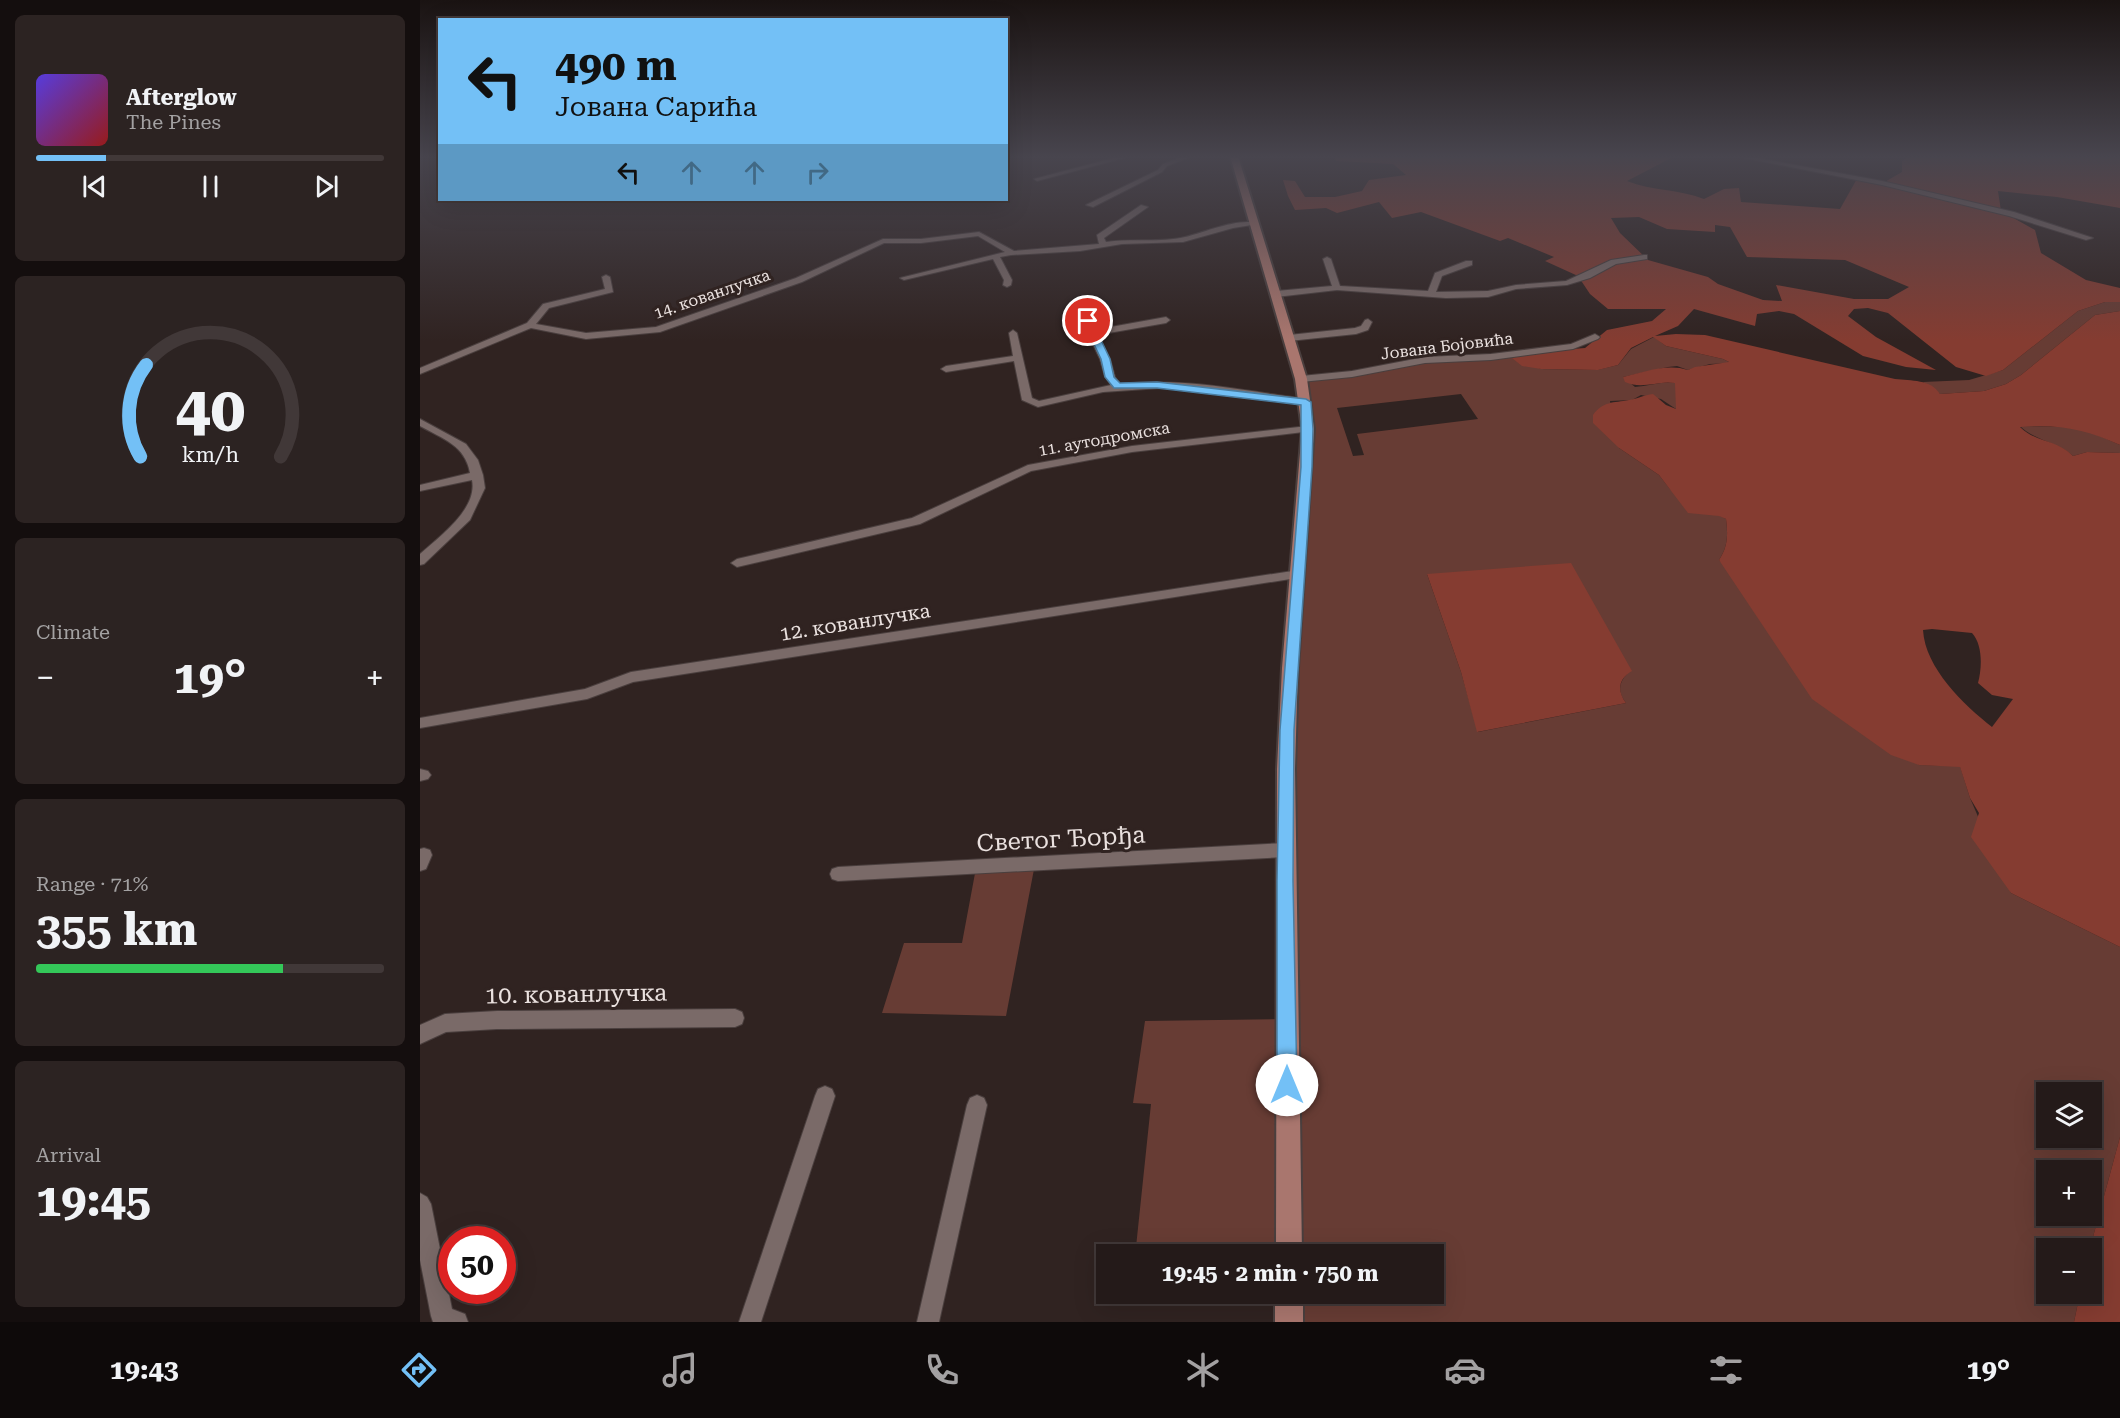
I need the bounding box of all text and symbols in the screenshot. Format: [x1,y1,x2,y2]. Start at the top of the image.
text: 490 m [555,41,677,90]
icon: left [456,42,534,120]
text: Afterglow [126,85,237,110]
text: Јована Сарића [555,91,757,123]
text: The Pines [126,110,221,134]
icon: left [612,156,645,189]
icon: ahead [675,156,708,189]
icon: ahead [738,156,771,189]
icon: right [801,156,834,189]
icon: previous [78,170,111,203]
icon: pause [194,170,227,203]
icon: next [310,170,343,203]
street label: 14. кованлучка [651,265,773,323]
pin [1062,295,1113,346]
icon: arrive [1071,304,1104,337]
street label: Јована Бојовића [1380,328,1515,364]
text: 40 [175,373,245,446]
street label: 11. аутодромска [1037,418,1171,460]
text: km/h [181,442,239,467]
street label: 12. кованлучка [778,598,932,646]
text: Climate [36,620,110,644]
text: 19° [174,651,246,704]
text: − [36,658,54,697]
text: + [366,658,384,697]
street label: Светог Ђорђа [976,821,1146,857]
text: Range · 71% [36,872,148,896]
text: 355 km [36,903,197,956]
street label: 10. кованлучка [485,978,667,1010]
position arrow [1255,1053,1319,1117]
map controls [2036,1082,2102,1304]
button: layers [2036,1082,2102,1148]
text: Arrival [36,1143,101,1167]
button: + [2036,1160,2102,1226]
text: 19:45 [36,1174,151,1227]
speed limit sign: 50 [438,1226,516,1304]
button: − [2036,1238,2102,1304]
text: 19:45 · 2 min · 750 m [1161,1261,1379,1286]
icon: directions [398,1349,440,1391]
icon: music [659,1349,701,1391]
icon: phone [921,1349,963,1391]
icon: climate [1182,1349,1224,1391]
icon: car [1444,1349,1486,1391]
icon: filters [1705,1349,1747,1391]
text: 19:43 [110,1354,179,1386]
text: 19° [1967,1354,2010,1386]

